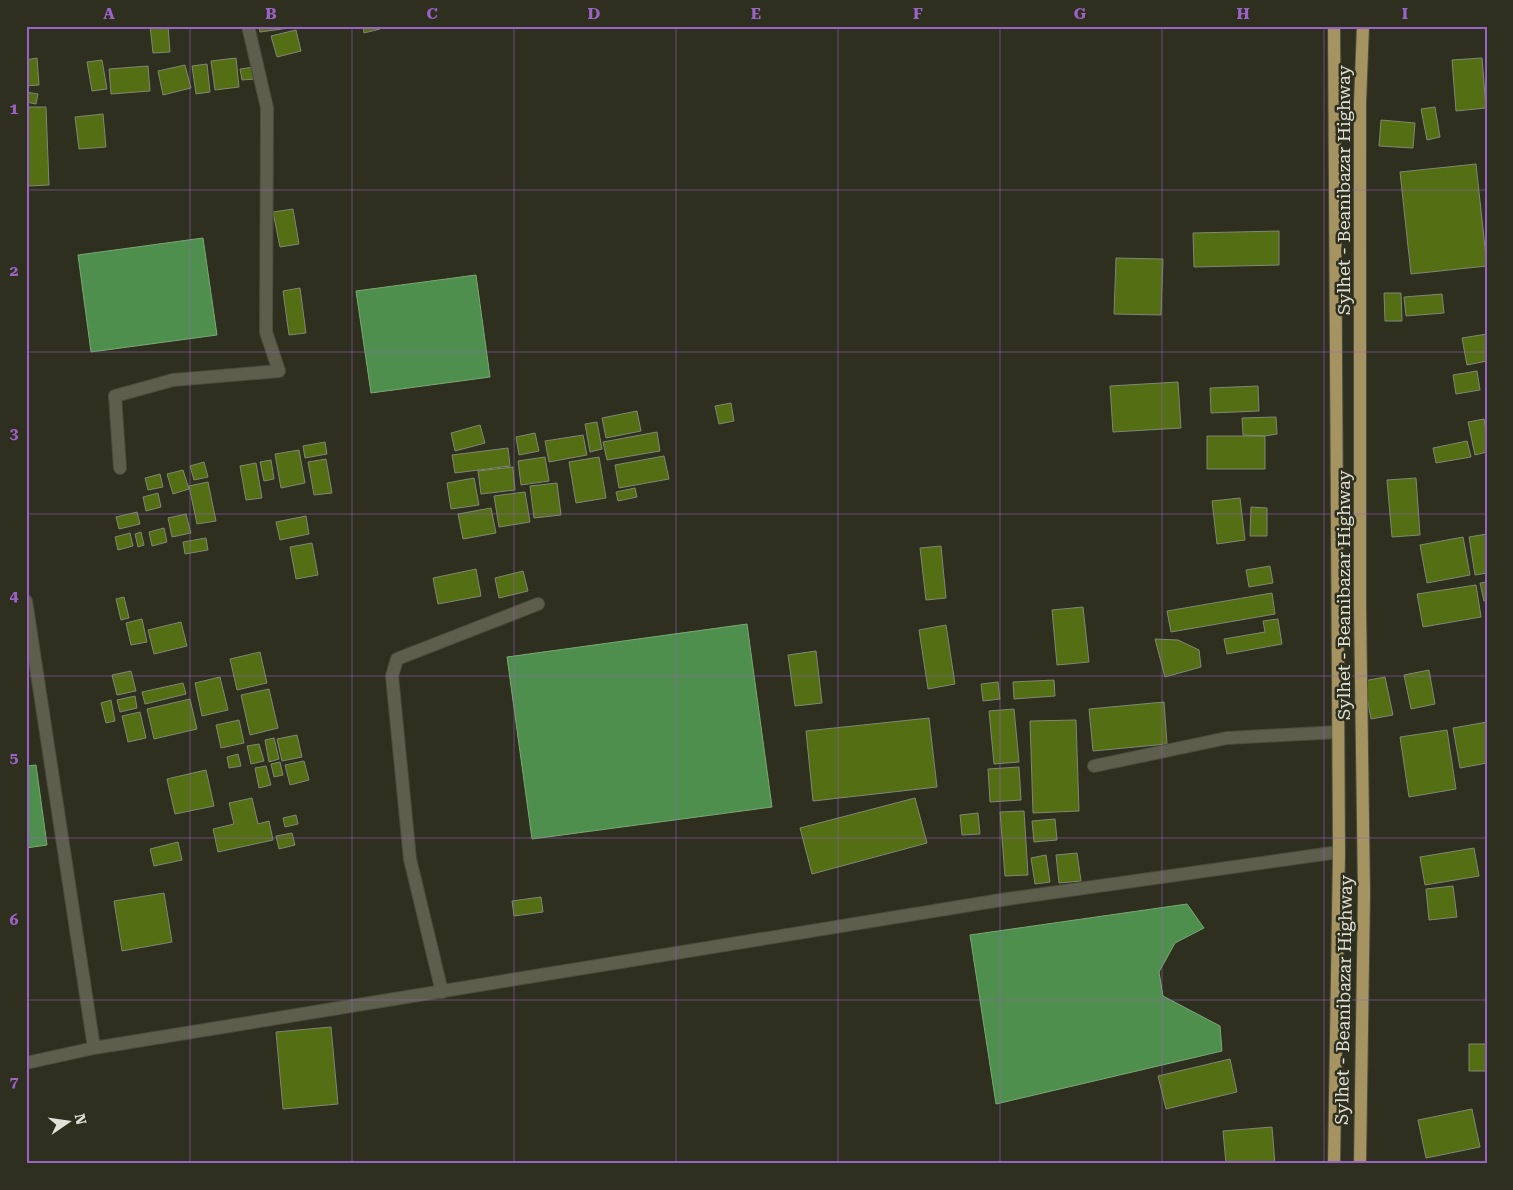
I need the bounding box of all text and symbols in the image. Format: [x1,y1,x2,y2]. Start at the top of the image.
text: A [103,4,115,23]
text: B [265,4,277,23]
text: C [426,4,438,23]
text: D [588,4,601,23]
text: E [751,4,761,23]
text: F [913,4,923,23]
text: G [1074,4,1087,23]
text: H [1236,4,1250,23]
text: I [1402,4,1408,23]
street label: Sylhet - Beanibazar Highway [1333,65,1354,315]
text: 1 [10,99,19,118]
text: 2 [10,261,19,280]
text: 3 [10,424,19,443]
street label: Sylhet - Beanibazar Highway [1333,470,1354,720]
text: 4 [10,586,19,605]
text: 5 [10,748,19,767]
street label: Sylhet - Beanibazar Highway [1331,875,1356,1125]
text: 6 [10,910,19,929]
text: 7 [10,1072,19,1091]
north arrow [42,1098,92,1148]
text: N [72,1112,90,1126]

